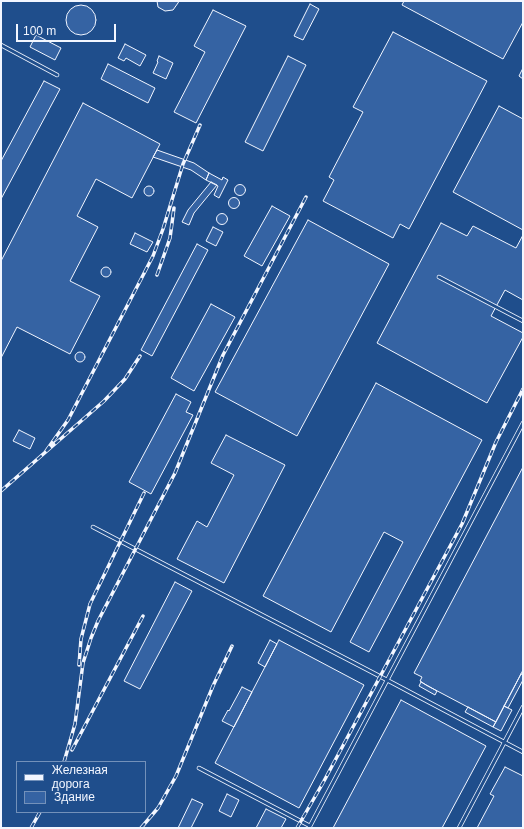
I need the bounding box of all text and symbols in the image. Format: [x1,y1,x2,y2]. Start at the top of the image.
scale bar [18,16,118,42]
text: 100 m [23,24,56,38]
legend [16,761,146,813]
text: Железная дорога [52,763,108,791]
text: Здание [54,790,95,804]

